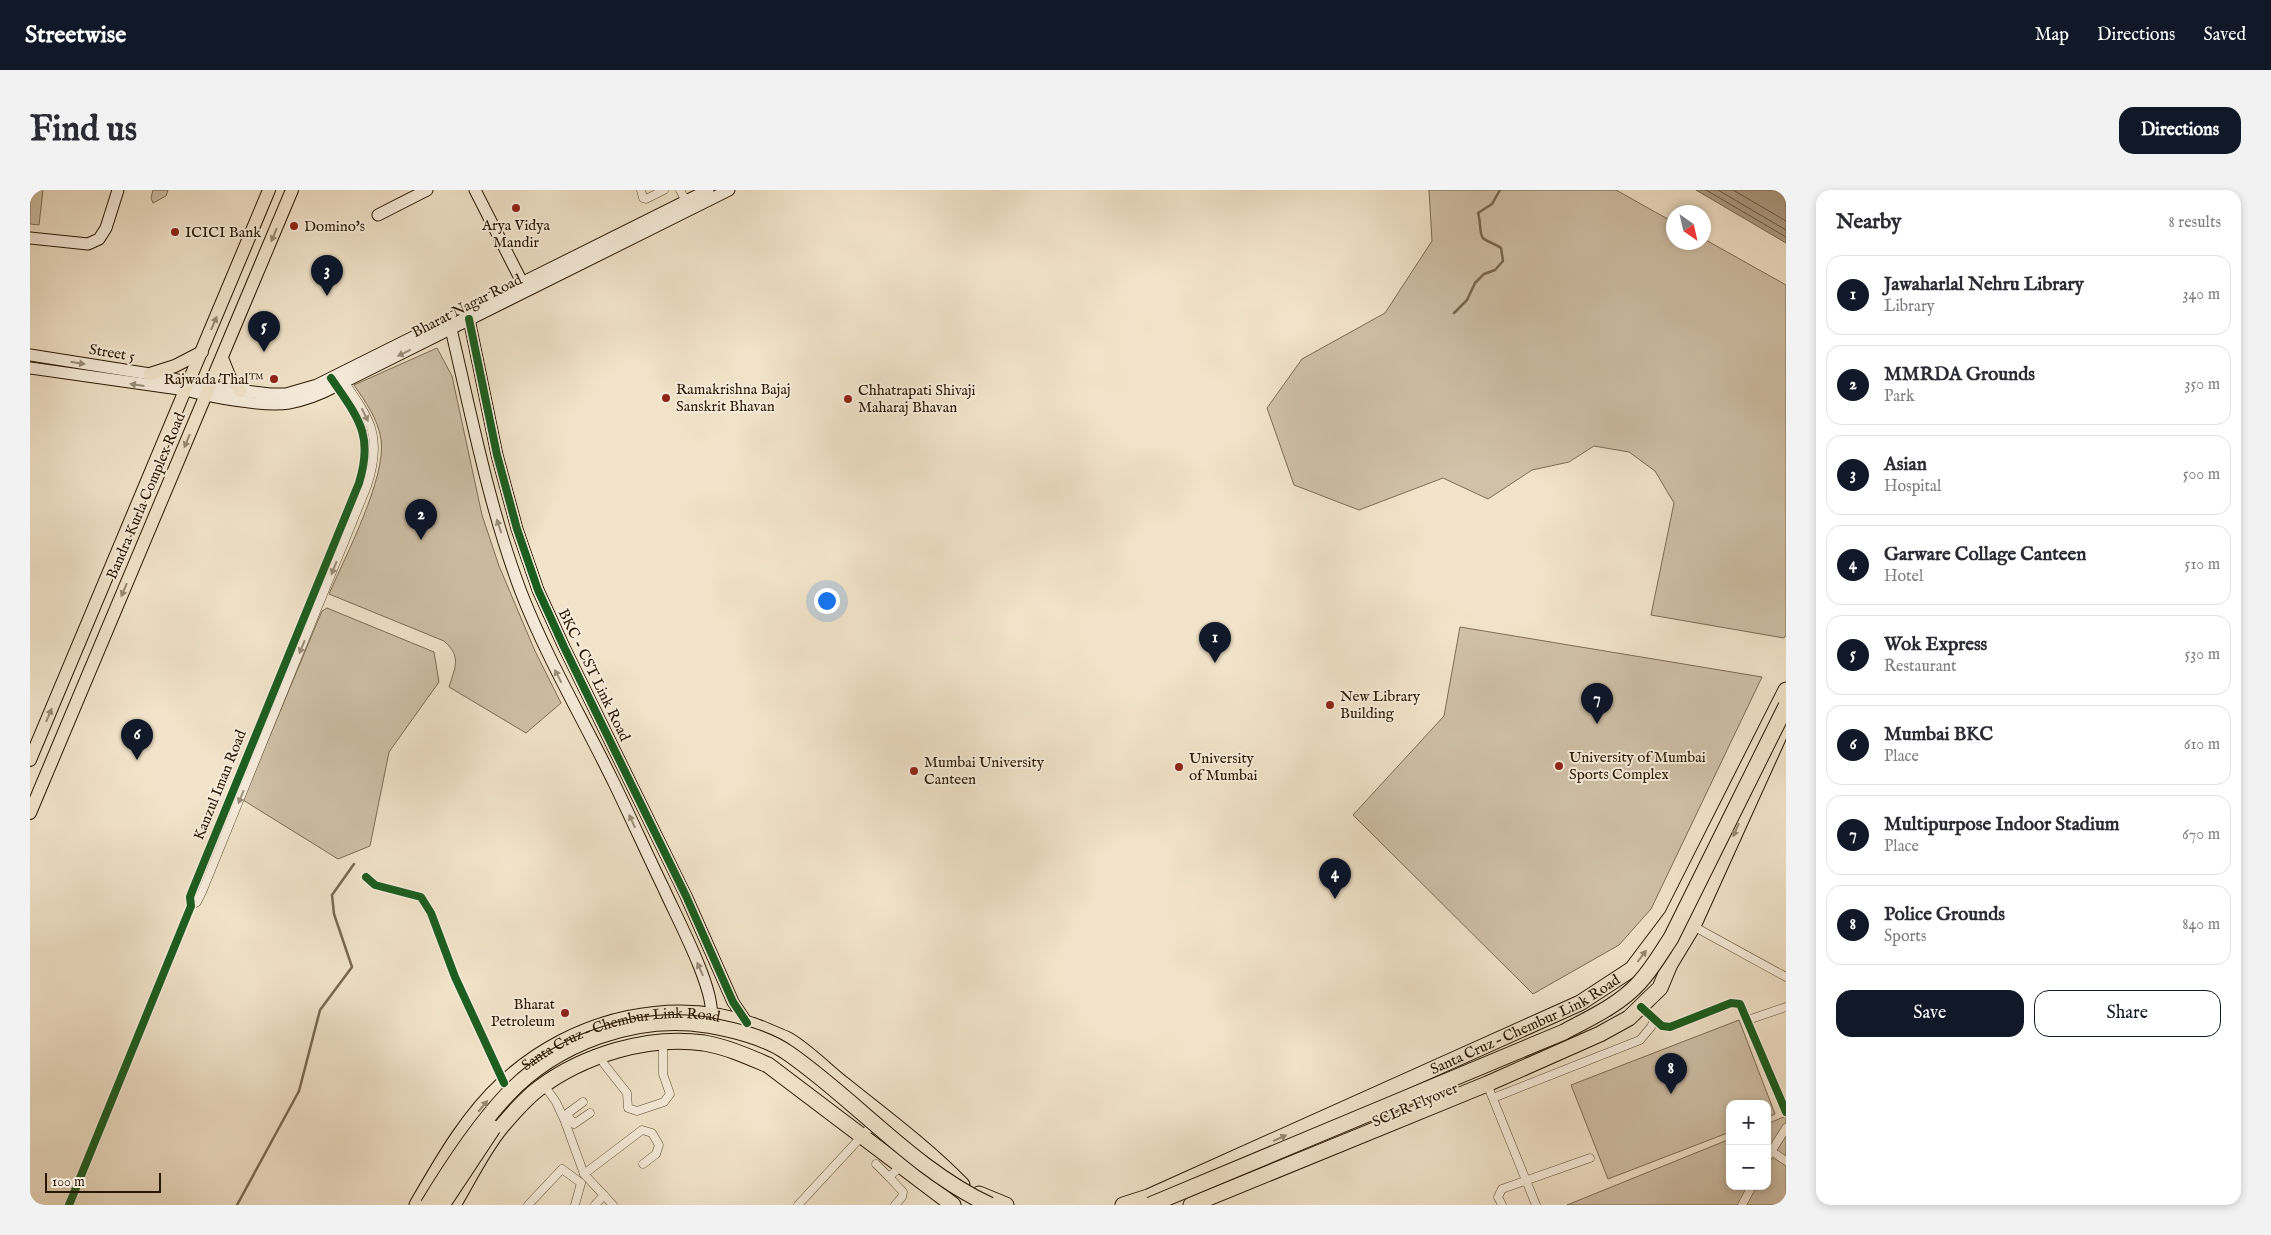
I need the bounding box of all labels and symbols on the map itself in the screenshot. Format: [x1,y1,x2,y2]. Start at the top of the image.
marker: Arya Vidya Mandir [510,202,522,214]
north arrow [1666,205,1711,250]
place label: Arya Vidya Mandir [481,216,551,252]
place label: Domino's [304,217,365,236]
marker: Domino's [288,220,300,232]
place label: ICICI Bank [185,223,262,242]
marker: ICICI Bank [169,226,181,238]
one-way arrow [269,228,277,242]
pin: 3 [311,255,343,296]
street label: Bharat Nagar Road [409,270,526,342]
pin: 5 [248,311,280,352]
one-way arrow [210,315,218,330]
street label: Street 5 [88,340,137,366]
one-way arrow [397,349,411,357]
one-way arrow [71,359,87,367]
place label: Rajwada Thal™ [164,370,264,389]
marker: Rajwada Thal™ [268,373,280,385]
one-way arrow [129,380,145,388]
place label: Ramakrishna Bajaj Sanskrit Bhavan [676,380,790,416]
place label: Chhatrapati Shivaji Maharaj Bhavan [858,381,976,417]
marker: Ramakrishna Bajaj Sanskrit Bhavan [660,392,672,404]
marker: Chhatrapati Shivaji Maharaj Bhavan [842,393,854,405]
one-way arrow [361,408,369,422]
street label: Bandra Kurla Complex Road [102,409,190,582]
one-way arrow [183,434,191,448]
pin: 2 [405,499,437,540]
one-way arrow [494,518,502,533]
one-way arrow [330,561,338,576]
one-way arrow [120,583,127,598]
your location [814,588,840,614]
street label: BKC - CST Link Road [554,606,635,745]
pin: 1 [1199,622,1231,663]
one-way arrow [298,639,305,654]
one-way arrow [554,669,562,684]
pin: 7 [1581,683,1613,724]
place label: New Library Building [1340,687,1421,723]
marker: New Library Building [1324,699,1336,711]
one-way arrow [45,707,53,722]
pin: 6 [121,719,153,760]
street label: Kanzul Iman Road [189,726,251,843]
place label: University of Mumbai Sports Complex [1569,748,1706,784]
place label: University of Mumbai [1189,749,1258,785]
place label: Mumbai University Canteen [924,753,1045,789]
marker: University of Mumbai Sports Complex [1553,760,1565,772]
marker: University of Mumbai [1173,761,1185,773]
marker: Mumbai University Canteen [908,765,920,777]
one-way arrow [236,790,244,804]
one-way arrow [627,814,636,829]
one-way arrow [1732,823,1740,837]
pin: 4 [1319,858,1351,899]
one-way arrow [1637,949,1647,963]
one-way arrow [695,962,703,976]
street label: Santa Cruz – Chembur Link Road [1427,969,1624,1079]
place label: Bharat Petroleum [491,995,555,1031]
street label: Santa Cruz – Chembur Link Road [517,1004,723,1075]
marker: Bharat Petroleum [559,1007,571,1019]
pin: 8 [1655,1053,1687,1094]
street label: SCLR Flyover [1369,1078,1461,1132]
one-way arrow [477,1100,488,1113]
one-way arrow [1273,1134,1287,1142]
scale bar [45,1170,161,1193]

